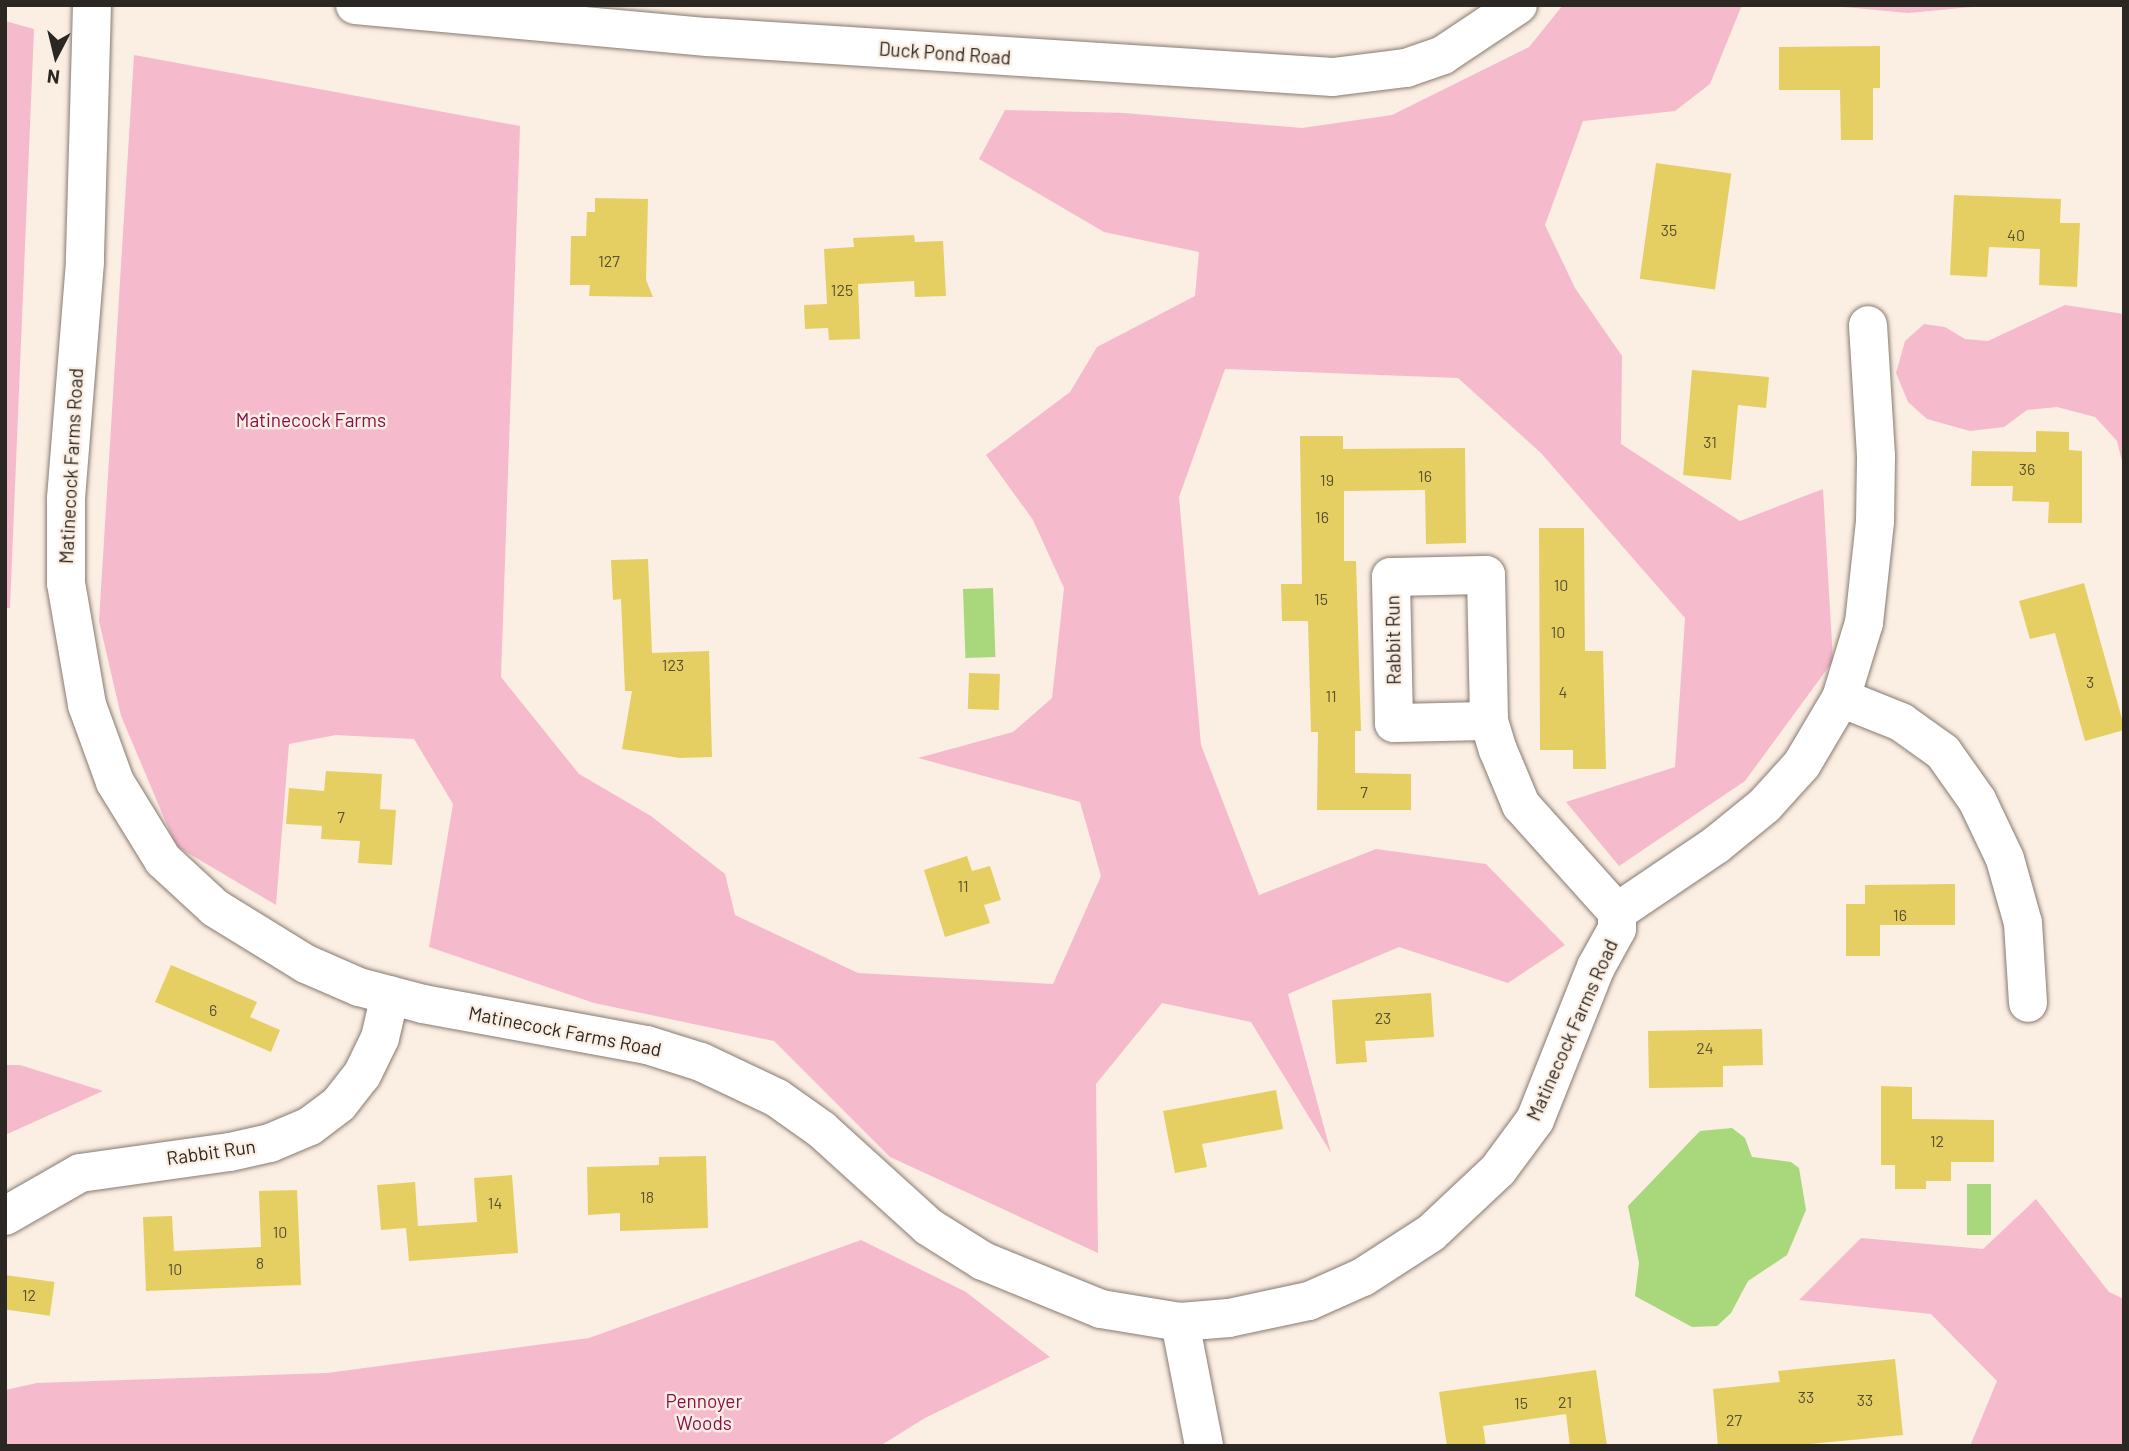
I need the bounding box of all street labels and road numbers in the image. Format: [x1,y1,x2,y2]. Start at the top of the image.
street label: Duck Pond Road [878,37,1012,69]
street label: Matinecock Farms Road [54,368,88,564]
street label: Rabbit Run [1381,595,1405,685]
street label: Matinecock Farms Road [1522,936,1622,1124]
street label: Matinecock Farms Road [467,1001,663,1061]
street label: Rabbit Run [165,1134,257,1170]

